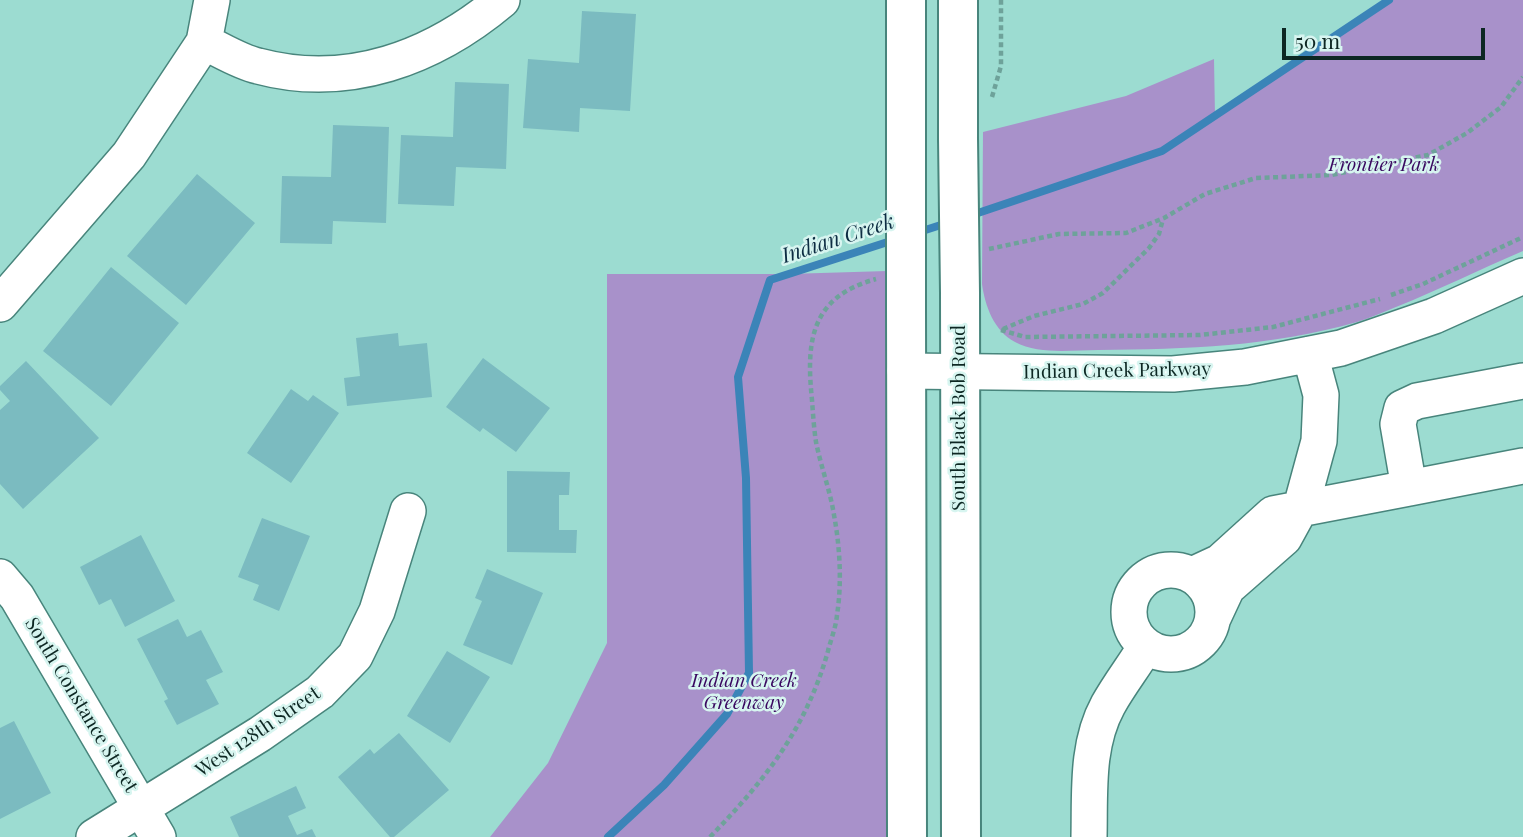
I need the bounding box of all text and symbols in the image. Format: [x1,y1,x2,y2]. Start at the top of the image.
scale bar [1285,14,1488,58]
text: 50 m [1295,26,1340,54]
park label: Frontier Park [1329,154,1439,176]
water label: Indian Creek [779,209,897,269]
street label: South Black Bob Road [948,325,970,511]
street label: Indian Creek Parkway [1023,358,1211,384]
street label: South Constance Street [20,614,142,796]
park label: Indian Creek Greenway [691,670,797,714]
street label: West 128th Street [191,682,325,782]

